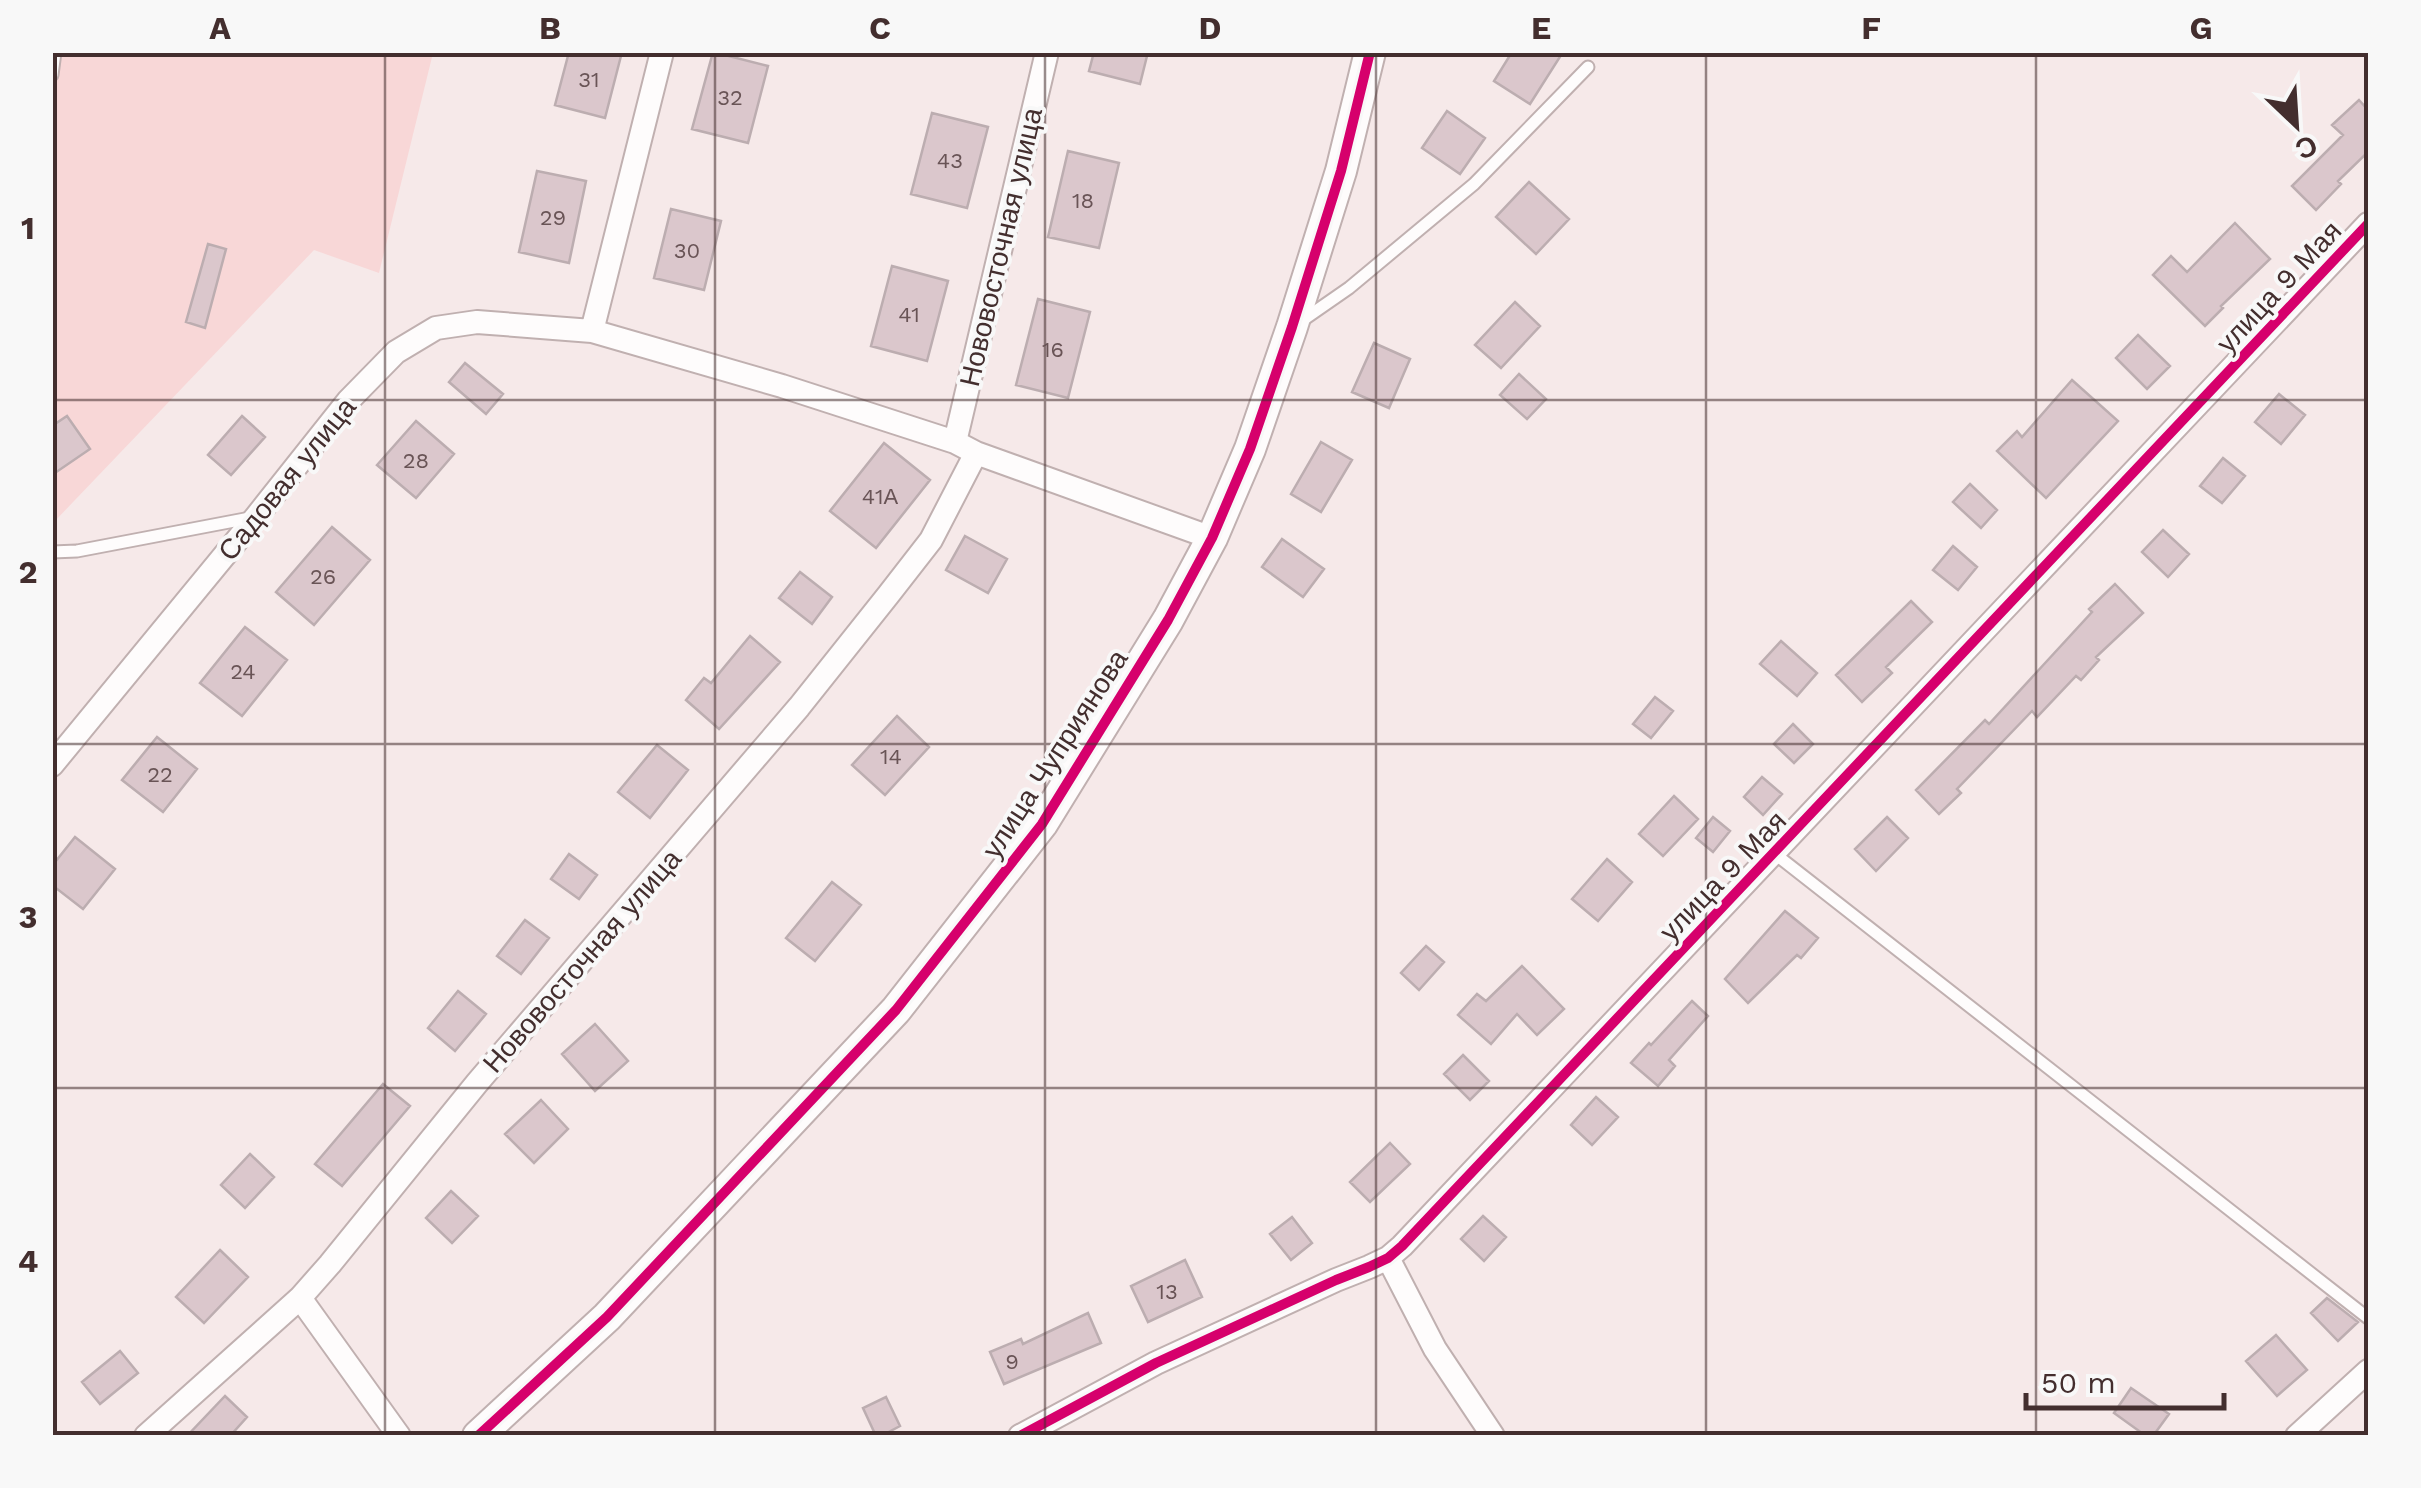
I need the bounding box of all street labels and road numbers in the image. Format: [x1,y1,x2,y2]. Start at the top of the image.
street label: Нововосточная улица [953,104,1049,389]
street label: улица 9 Мая [2210,214,2348,360]
street label: Садовая улица [211,391,363,567]
street label: улица Чуприянова [975,643,1135,864]
street label: улица 9 Мая [1653,804,1793,948]
street label: Нововосточная улица [476,842,688,1079]

